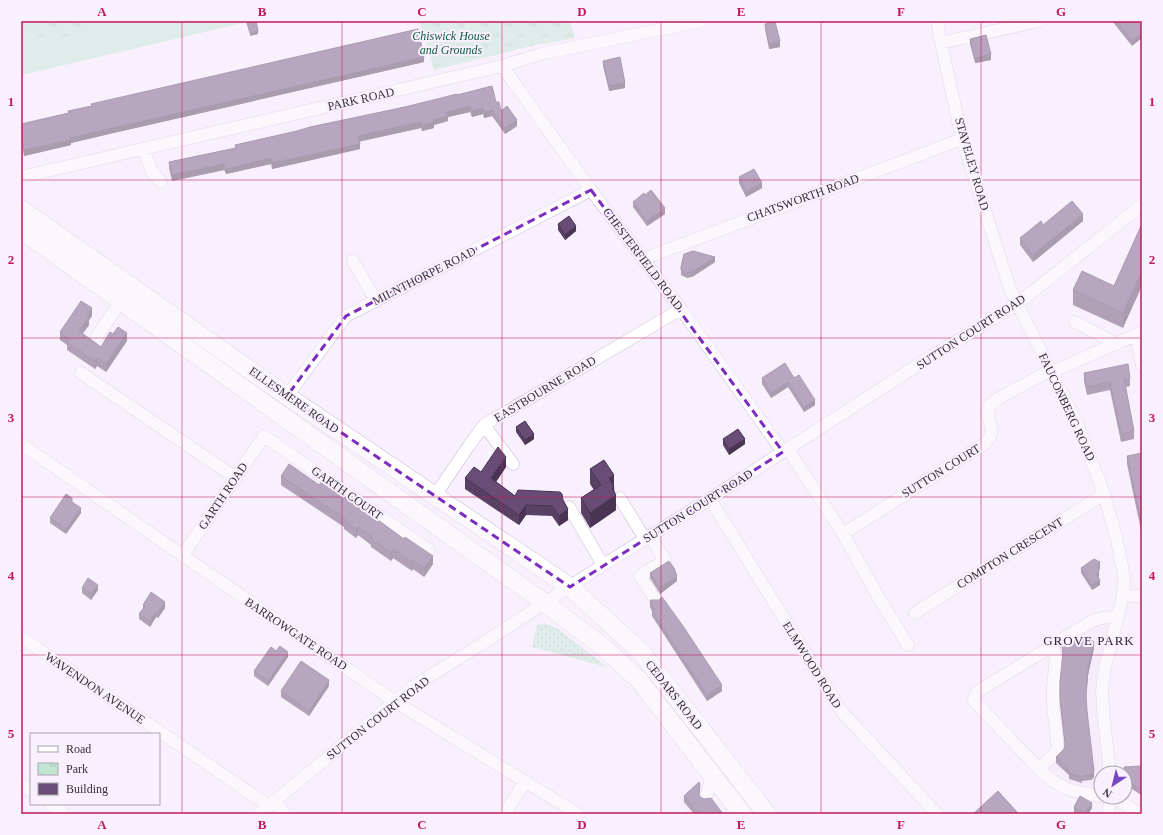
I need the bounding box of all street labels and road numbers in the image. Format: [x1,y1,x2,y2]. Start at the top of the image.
street label: PARK ROAD [326,84,396,113]
street label: STAVELEY ROAD [952,116,992,212]
street label: CHATSWORTH ROAD [745,171,861,225]
street label: CHESTERFIELD ROAD [600,205,686,313]
street label: MILNTHORPE ROAD [370,244,478,308]
street label: SUTTON COURT ROAD [914,291,1028,372]
street label: FAUCONBERG ROAD [1036,351,1098,463]
street label: EASTBOURNE ROAD [492,353,599,425]
street label: ELLESMERE ROAD [246,364,342,436]
street label: SUTTON COURT [899,441,983,501]
street label: GARTH ROAD [195,460,251,532]
street label: GARTH COURT [309,463,386,523]
street label: SUTTON COURT ROAD [640,466,756,546]
street label: COMPTON CRESCENT [954,514,1066,591]
street label: BARROWGATE ROAD [242,595,350,674]
street label: ELMWOOD ROAD [780,619,845,711]
street label: WAVENDON AVENUE [42,649,148,727]
street label: CEDARS ROAD [643,657,706,733]
street label: SUTTON COURT ROAD [324,673,433,763]

